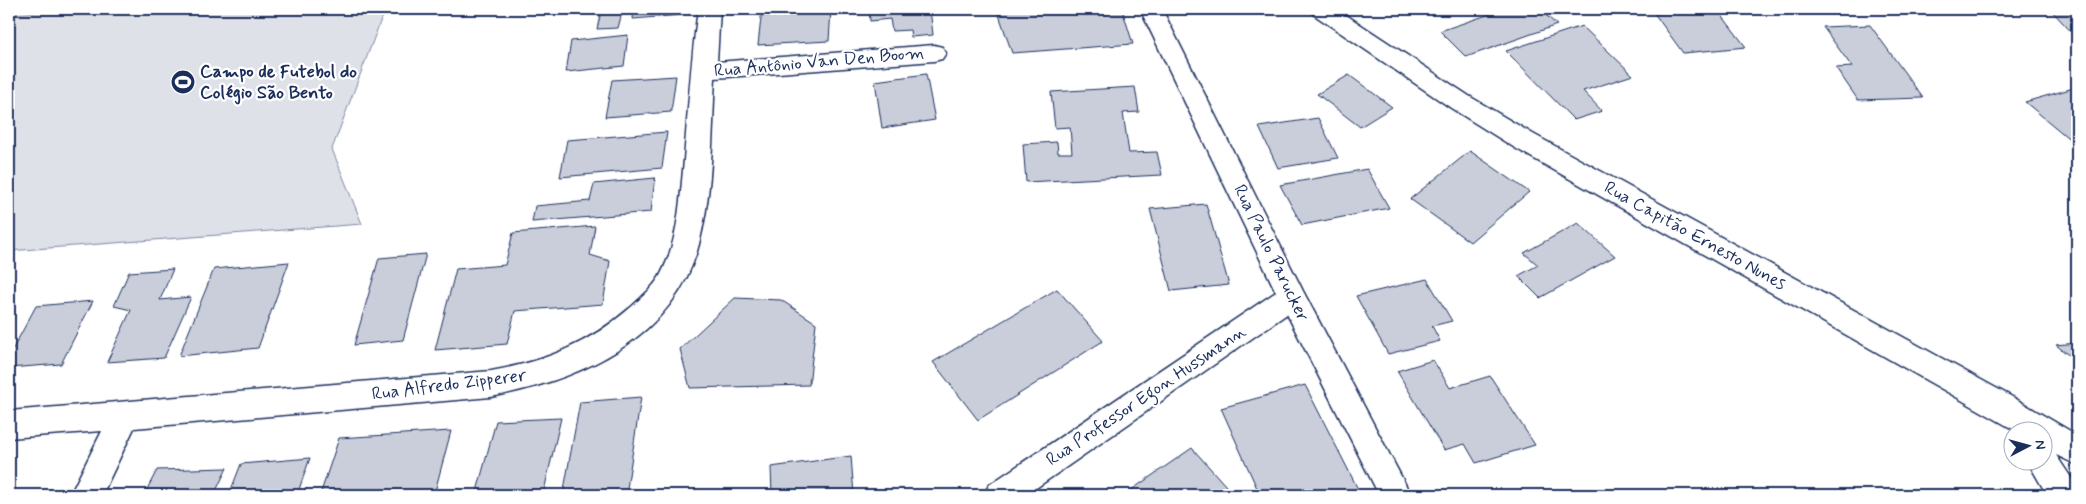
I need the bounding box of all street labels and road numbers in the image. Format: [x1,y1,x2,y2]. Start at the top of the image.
street label: Rua Antônio Van Den Boom [713,41,925,83]
street label: Rua Capitão Ernesto Nunes [1600,176,1790,296]
street label: Rua Paulo Parucker [1227,180,1315,326]
street label: Rua Professor Egon Hussmann [1041,320,1252,474]
street label: Rua Alfredo Zipperer [370,364,528,406]

